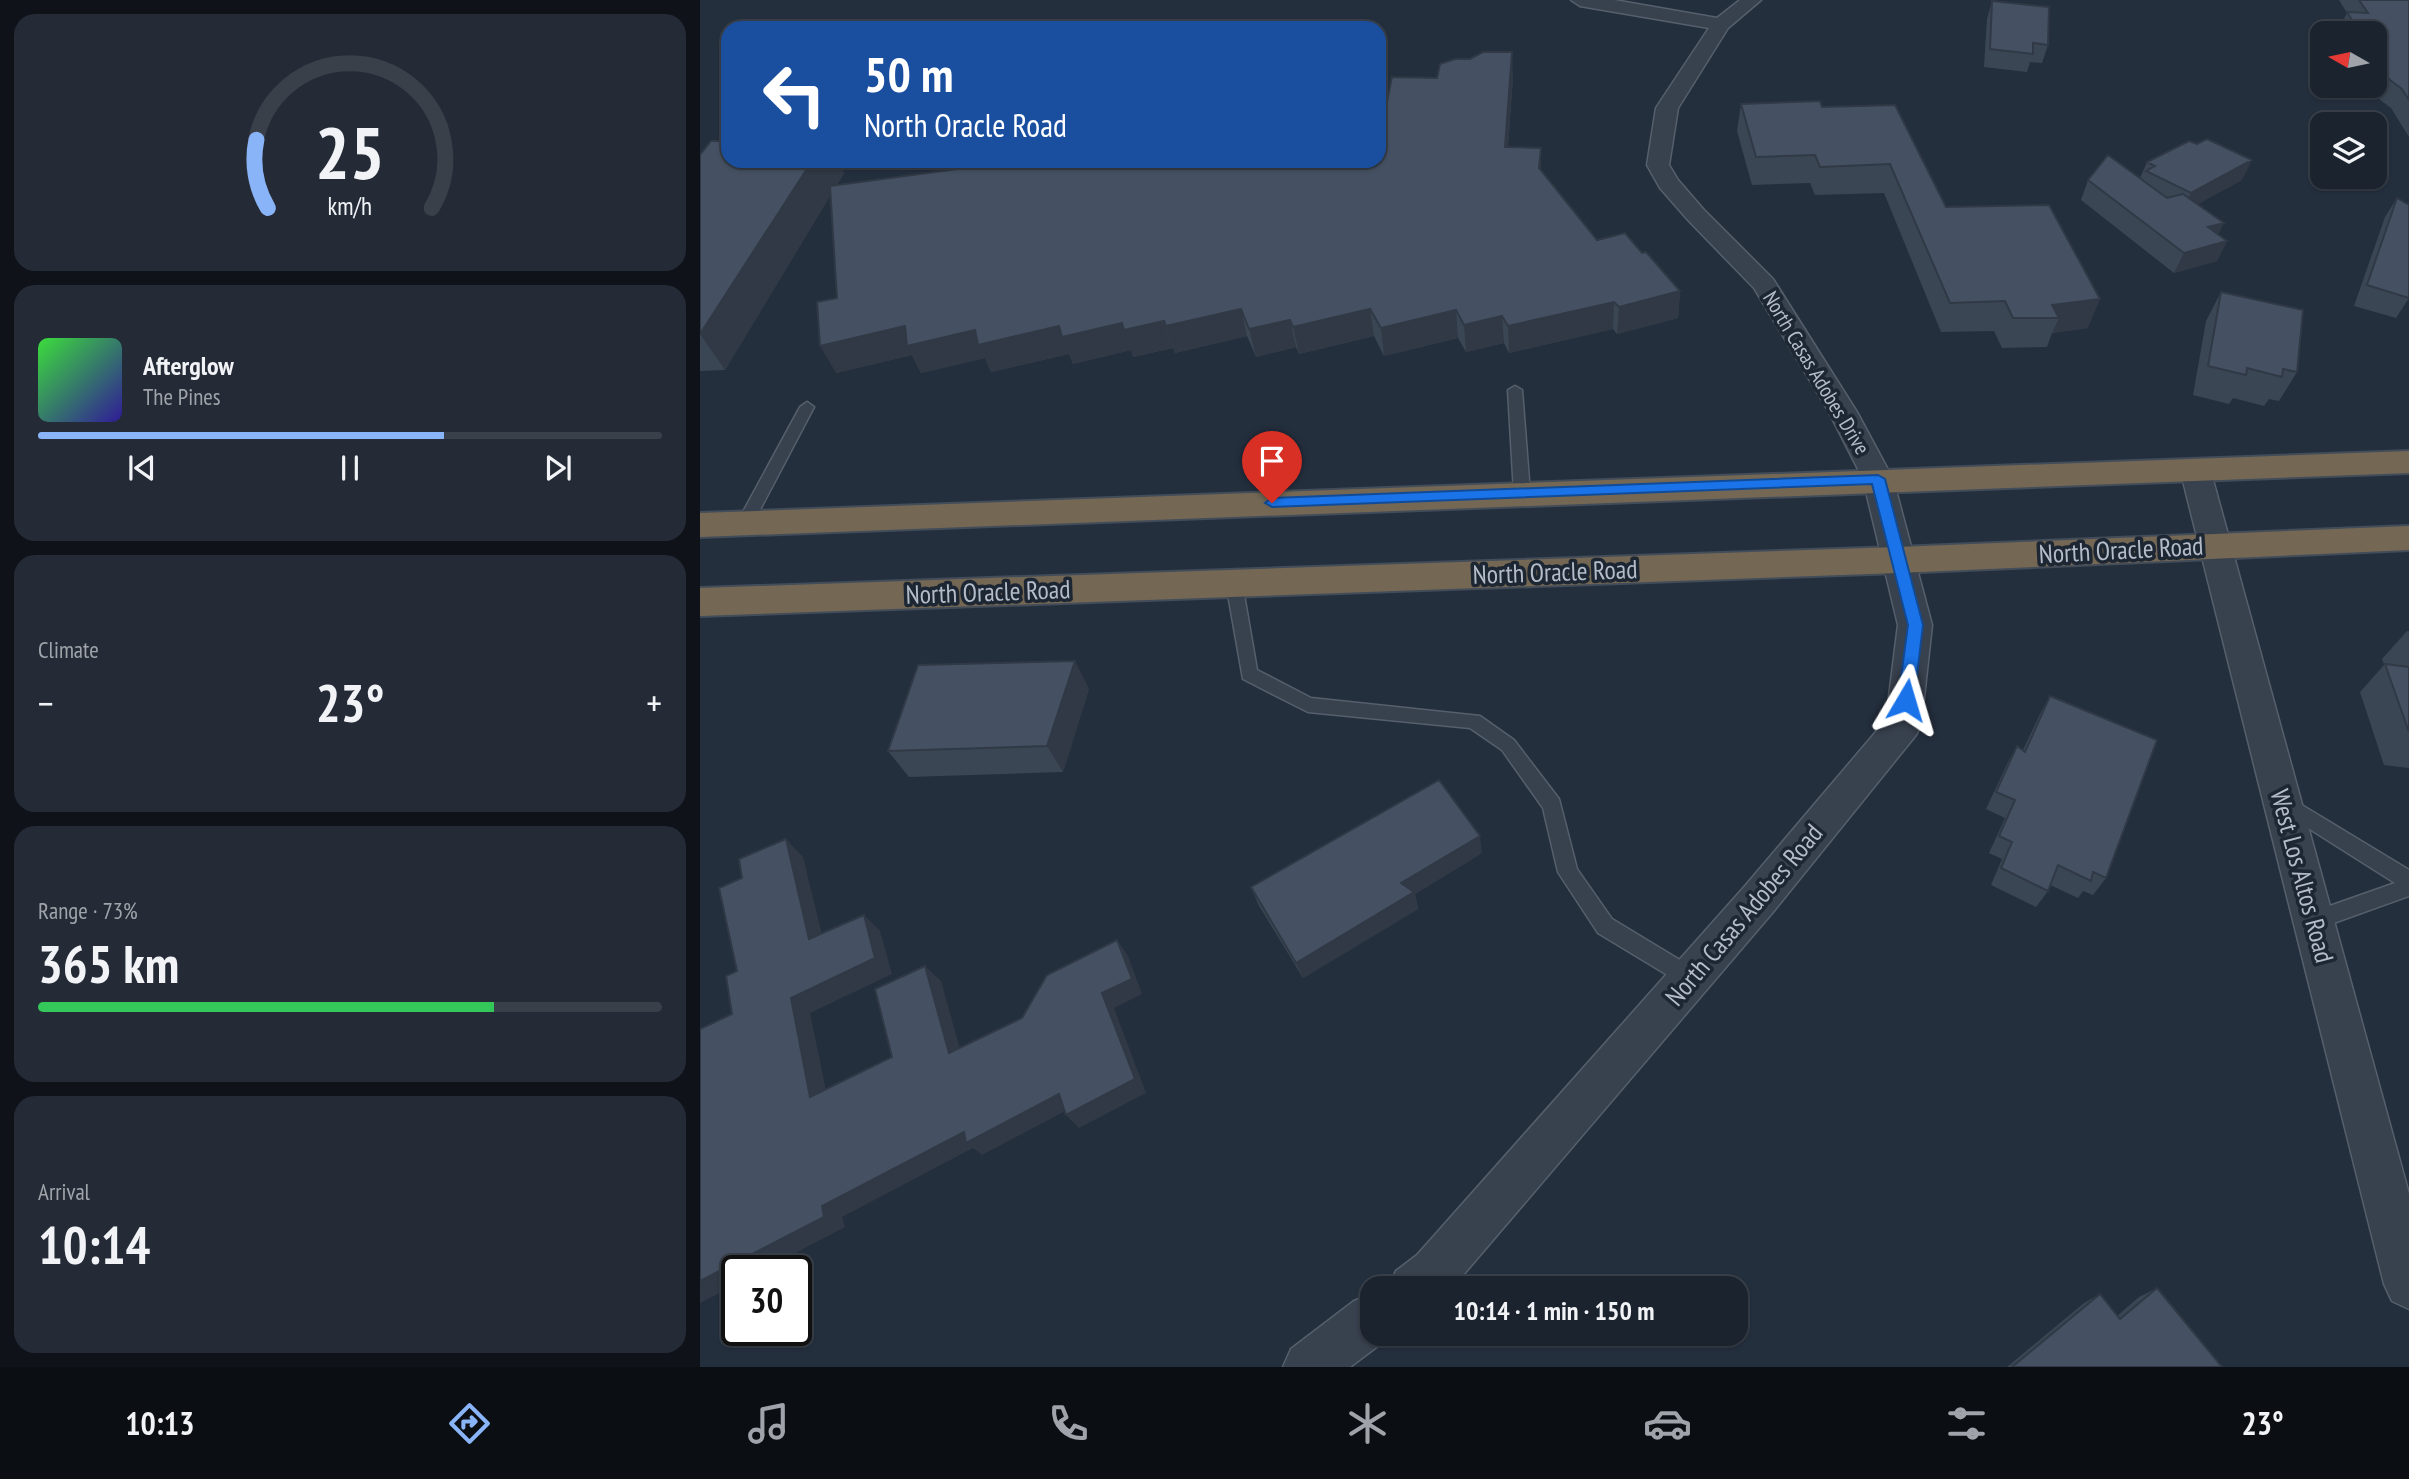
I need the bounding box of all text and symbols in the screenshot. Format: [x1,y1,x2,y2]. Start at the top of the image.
north arrow [2310,21,2387,98]
map controls [2310,21,2387,189]
text: 50 m [864,42,953,106]
icon: left [749,49,840,140]
text: North Oracle Road [864,104,1067,146]
text: 25 [315,105,385,199]
button: layers [2310,112,2387,189]
text: km/h [328,190,372,222]
street label: North Casas Adobes Drive [1757,286,1876,459]
text: Afterglow [143,349,234,382]
text: The Pines [143,382,221,411]
pin [1242,431,1302,503]
icon: arrive [1253,442,1291,480]
icon: previous [123,449,161,487]
icon: pause [331,449,369,487]
icon: next [539,449,577,487]
street label: North Oracle Road [2038,529,2204,570]
street label: North Oracle Road [1472,552,1638,591]
street label: North Oracle Road [905,572,1071,611]
text: Climate [38,635,99,664]
position arrow [1869,663,1943,737]
text: 23° [316,669,384,736]
text: − [38,678,54,727]
text: + [646,678,662,727]
street label: West Los Altos Road [2263,785,2342,966]
street label: North Casas Adobes Road [1658,817,1829,1012]
text: Range · 73% [38,896,138,925]
text: 365 km [38,930,179,997]
text: Arrival [38,1177,90,1206]
text: 10:14 [38,1211,150,1278]
speed limit sign: 30 [721,1255,812,1346]
text: 10:14 · 1 min · 150 m [1454,1294,1654,1327]
icon: directions [445,1399,494,1448]
icon: music [744,1399,793,1448]
icon: phone [1044,1399,1093,1448]
icon: climate [1343,1399,1392,1448]
icon: car [1643,1399,1692,1448]
icon: filters [1942,1399,1991,1448]
text: 10:13 [125,1402,194,1444]
text: 23° [2242,1402,2284,1444]

